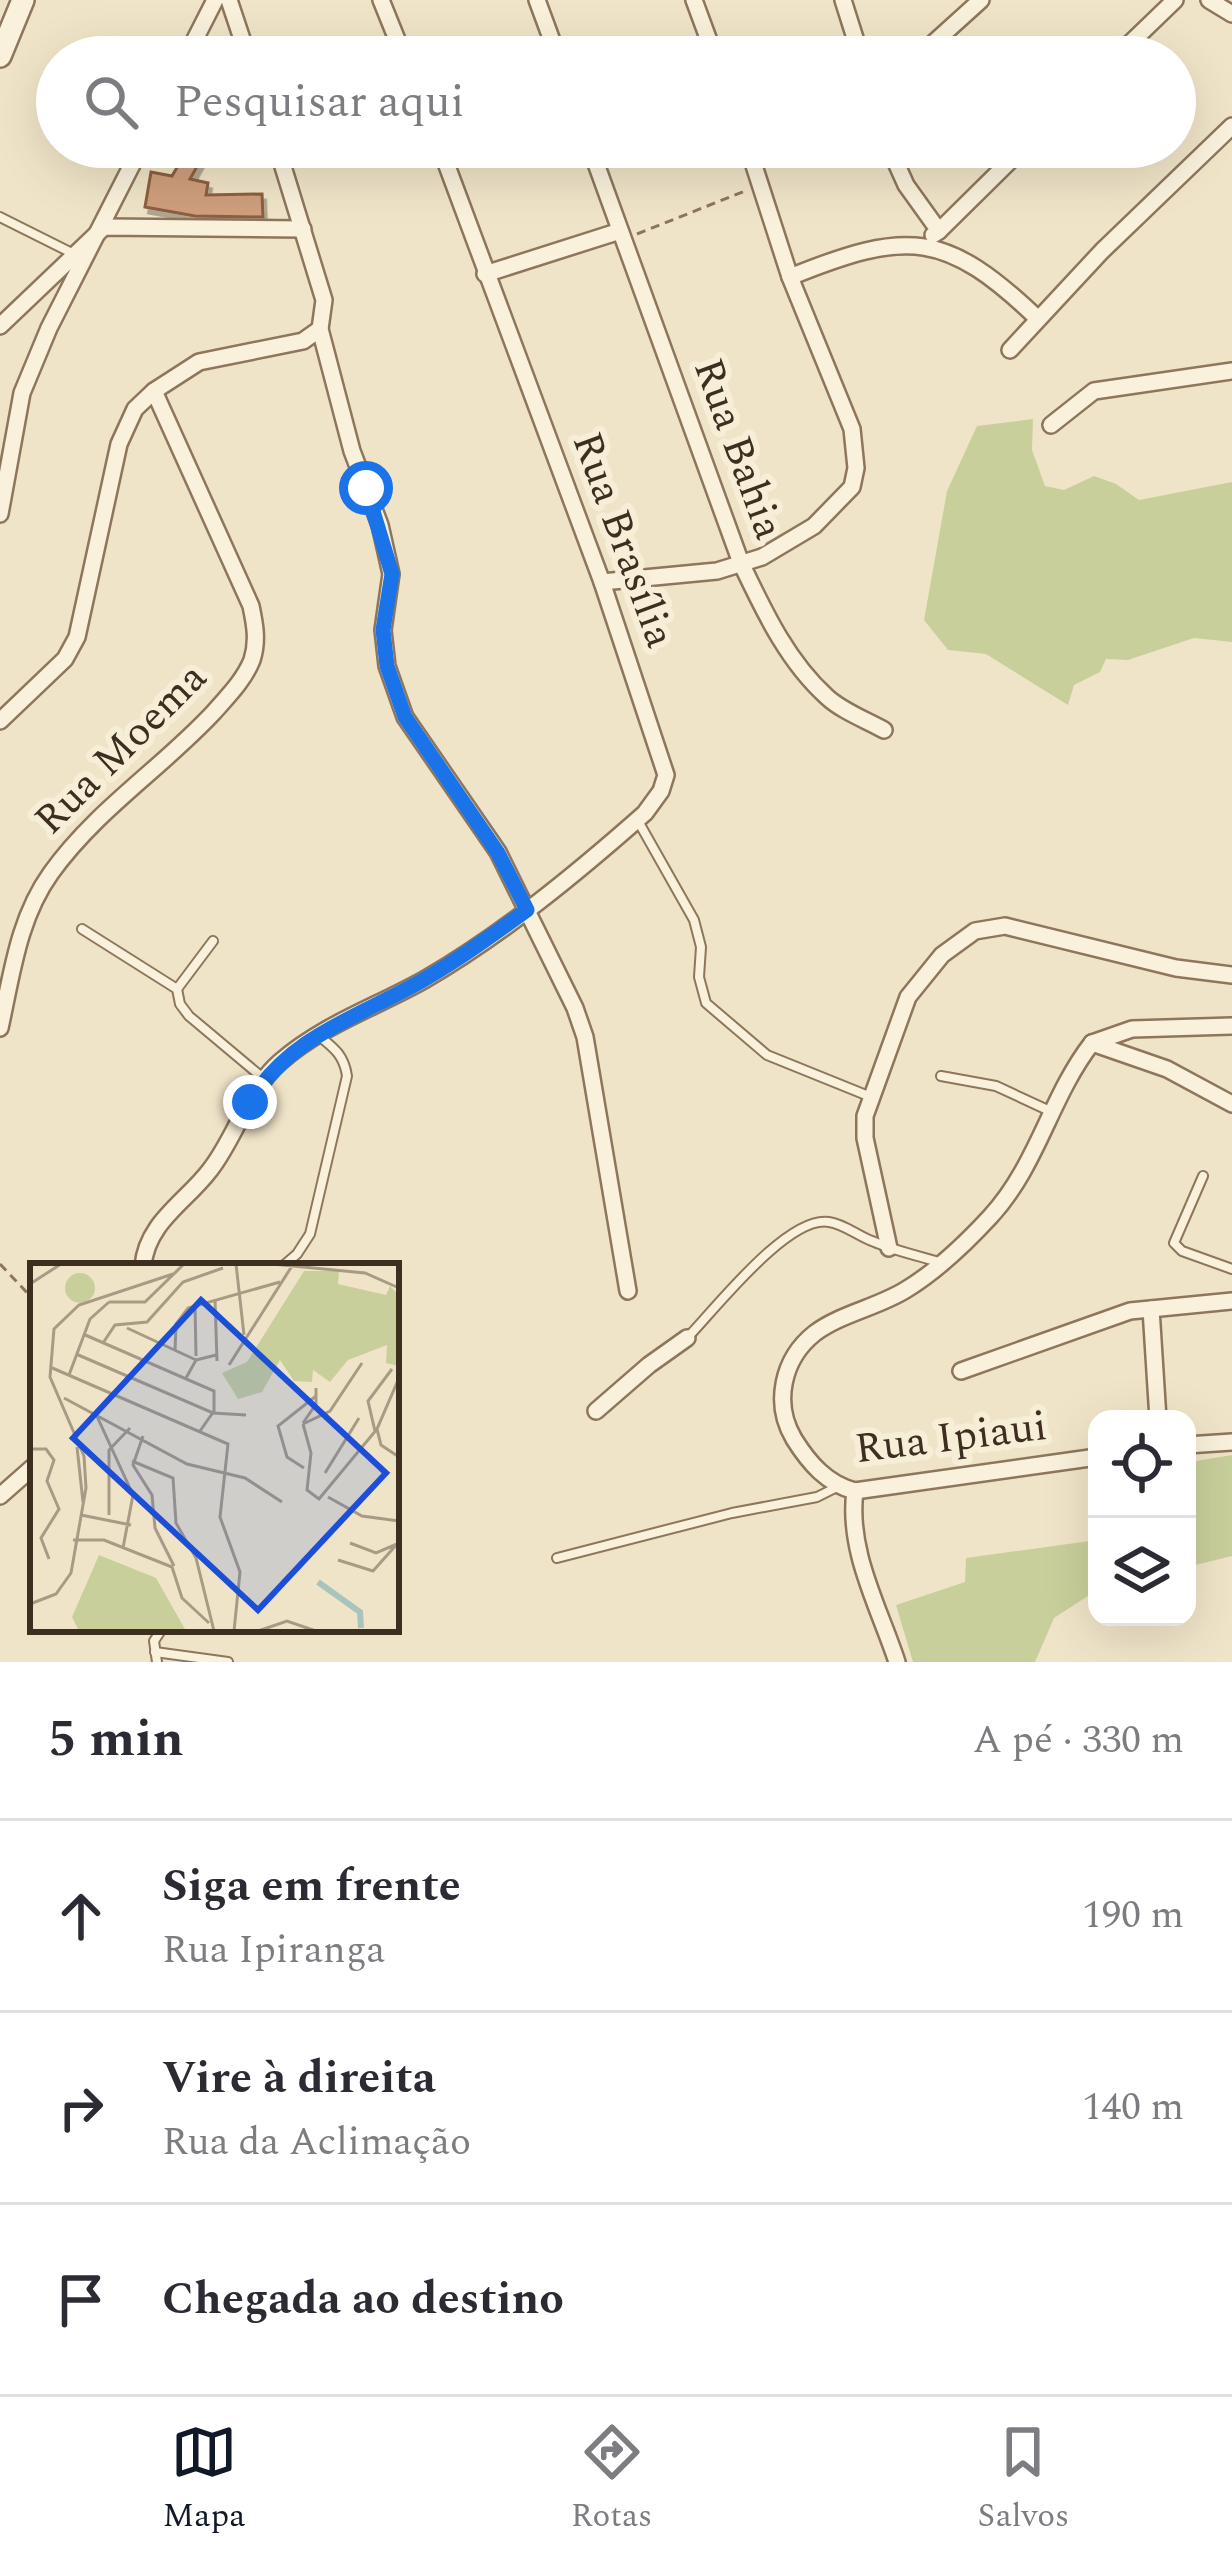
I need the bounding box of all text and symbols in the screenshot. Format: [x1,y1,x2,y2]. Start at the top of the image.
search box [36,36,1196,168]
text: Pesquisar aqui [174,68,464,137]
icon: search [78,69,144,135]
street label: Rua Bahia [676,350,800,549]
street label: Rua Brasília [555,424,691,657]
route start [339,461,393,515]
street label: Rua Moema [20,648,222,850]
route end [223,1075,277,1129]
inset map [30,1263,399,1632]
street label: Rua Ipiaui [851,1395,1051,1481]
map controls [1088,1410,1196,1626]
button: locate [1088,1410,1196,1518]
button: layers [1088,1518,1196,1626]
text: 5 min [48,1701,184,1779]
text: A pé · 330 m [973,1711,1184,1770]
text: Siga em frente [162,1852,461,1921]
icon: ahead [48,1883,114,1949]
text: 190 m [1082,1886,1184,1945]
text: Rua Ipiranga [162,1921,385,1980]
text: Vire à direita [162,2044,436,2113]
icon: right [48,2075,114,2141]
text: 140 m [1082,2078,1184,2137]
text: Rua da Aclimação [162,2113,471,2172]
text: Chegada ao destino [162,2265,564,2334]
icon: arrive [48,2267,114,2333]
tab: Mapa [163,2419,245,2541]
tab: Rotas [571,2419,652,2541]
tab: Salvos [978,2419,1069,2541]

